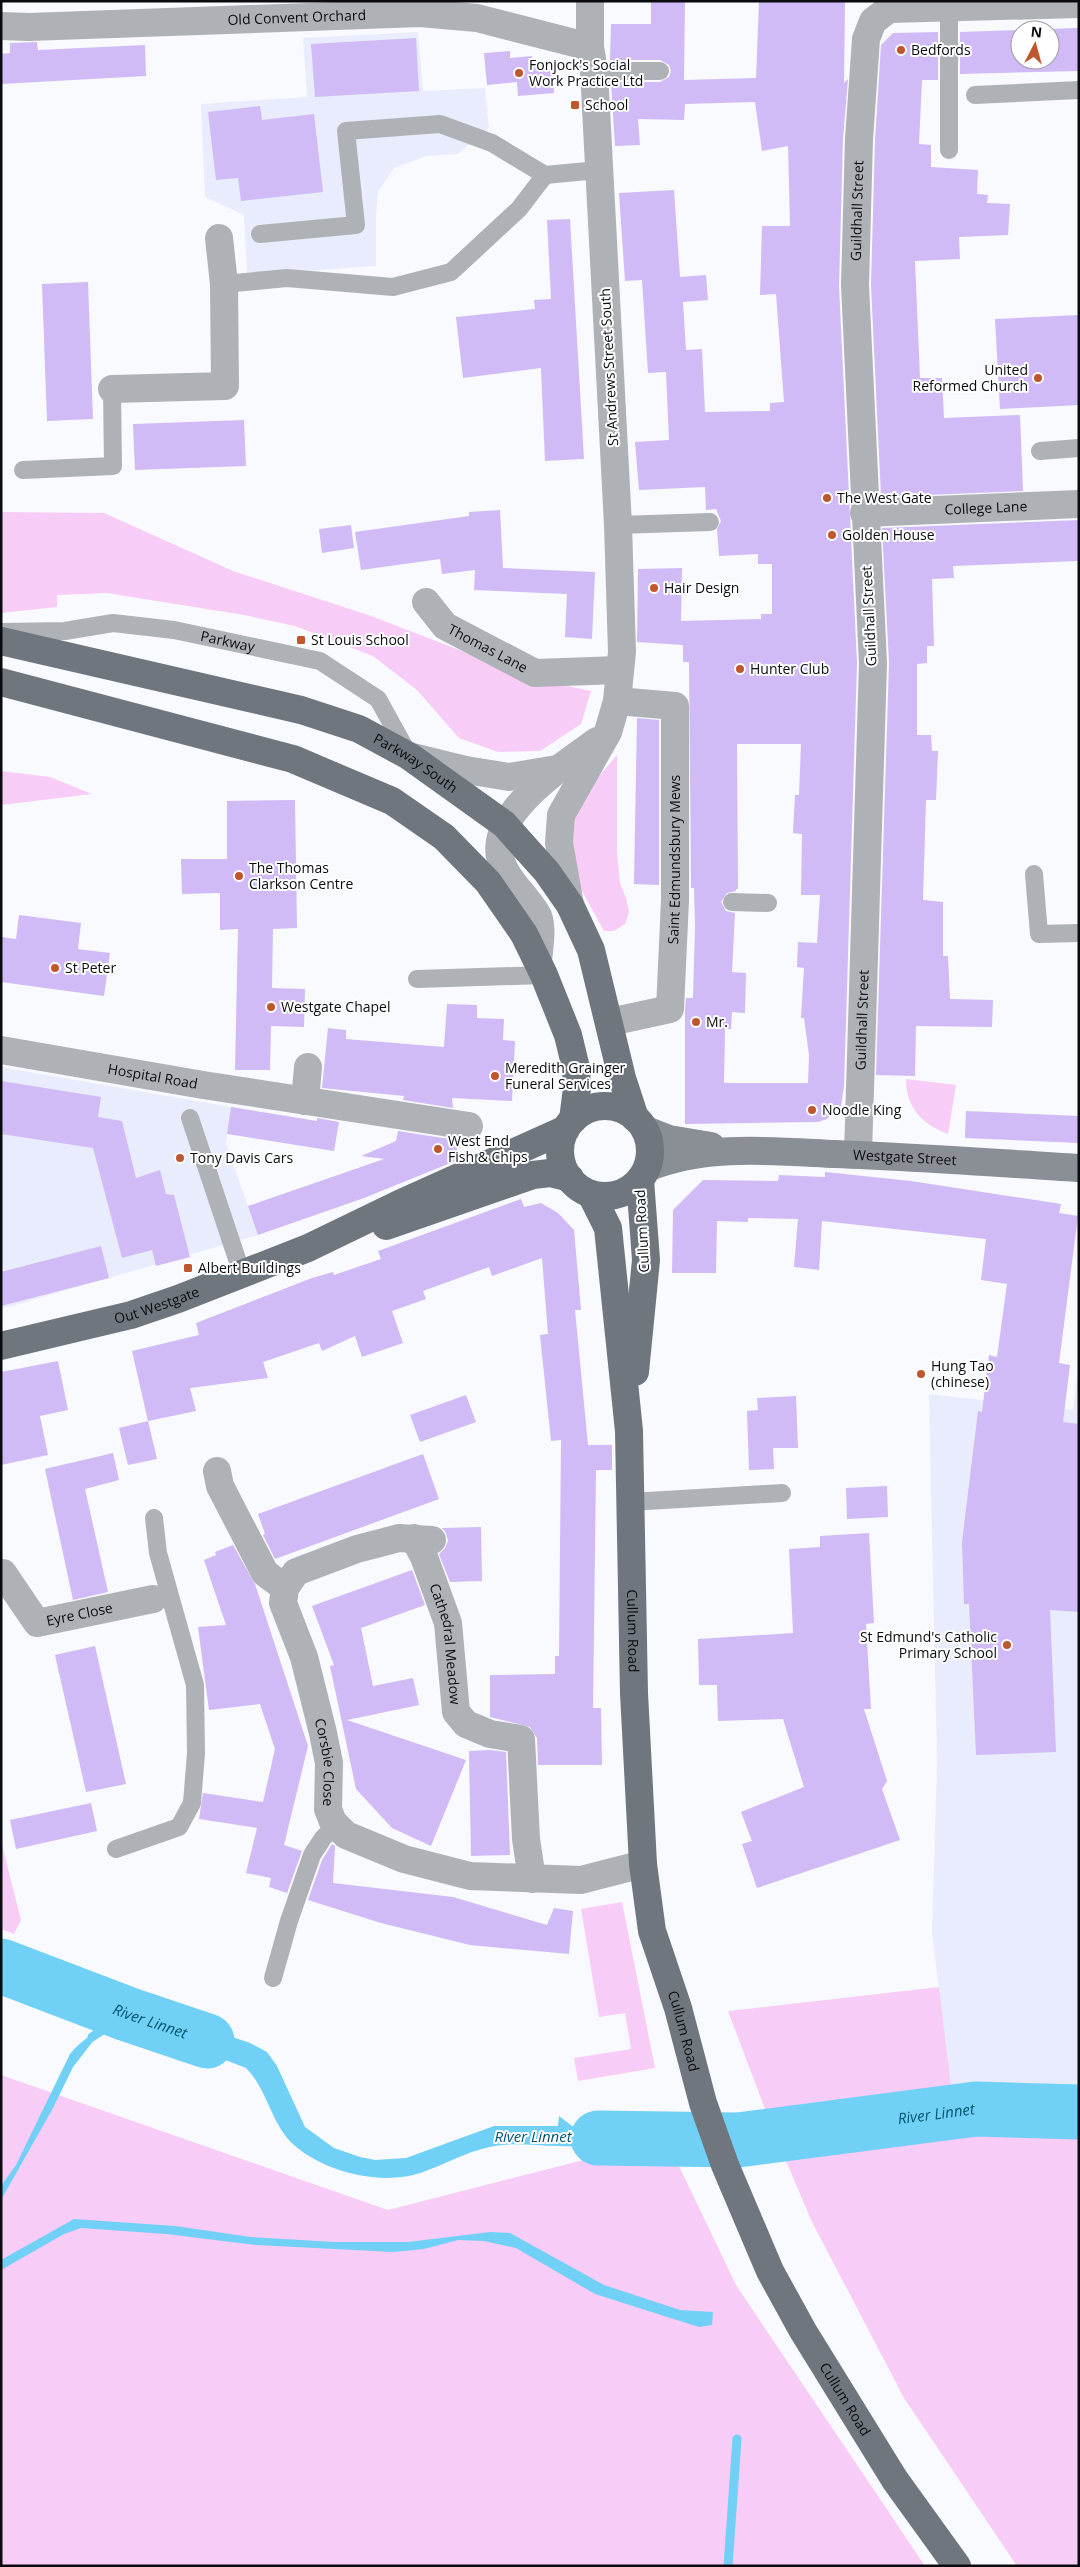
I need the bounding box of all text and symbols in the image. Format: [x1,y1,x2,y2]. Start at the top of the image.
street label: Old Convent Orchard [227,5,366,29]
north arrow [1010,20,1060,70]
text: N [1030,22,1043,42]
place label: Bedfords [911,40,971,59]
marker: Bedfords [895,44,907,56]
place label: Fonjock's Social Work Practice Ltd [529,55,643,90]
marker: Fonjock's Social Work Practice Ltd [513,67,525,79]
place label: School [585,95,628,114]
marker: School [569,99,581,111]
street label: Guildhall Street [846,160,867,261]
street label: St Andrews Street South [595,288,622,446]
place label: United Reformed Church [913,360,1028,395]
marker: United Reformed Church [1032,372,1044,384]
place label: The West Gate [837,488,932,507]
marker: The West Gate [821,492,833,504]
street label: College Lane [944,496,1028,519]
place label: Golden House [842,525,935,544]
marker: Golden House [826,529,838,541]
street label: Guildhall Street [856,565,881,667]
place label: Hair Design [664,578,739,597]
marker: Hair Design [648,582,660,594]
street label: Thomas Lane [445,619,531,677]
street label: Parkway [199,626,258,656]
place label: St Louis School [311,630,409,649]
marker: St Louis School [295,634,307,646]
place label: Hunter Club [750,659,829,678]
marker: Hunter Club [734,663,746,675]
street label: Parkway South [370,729,462,797]
street label: Saint Edmundsbury Mews [663,774,684,945]
place label: The Thomas Clarkson Centre [249,858,354,893]
marker: The Thomas Clarkson Centre [233,870,245,882]
place label: St Peter [65,958,116,977]
marker: St Peter [49,962,61,974]
street label: Guildhall Street [851,969,873,1071]
place label: Westgate Chapel [281,997,390,1016]
marker: Westgate Chapel [265,1001,277,1013]
place label: Mr. [706,1012,728,1031]
marker: Mr. [690,1016,702,1028]
place label: Meredith Grainger Funeral Services [505,1058,626,1093]
street label: Hospital Road [106,1059,199,1093]
marker: Meredith Grainger Funeral Services [489,1070,501,1082]
place label: Noodle King [822,1100,902,1119]
marker: Noodle King [806,1104,818,1116]
place label: West End Fish & Chips [448,1131,528,1166]
marker: West End Fish & Chips [432,1143,444,1155]
street label: Westgate Street [853,1145,957,1169]
place label: Tony Davis Cars [190,1148,293,1167]
marker: Tony Davis Cars [174,1152,186,1164]
street label: Cullum Road [630,1189,653,1273]
place label: Albert Buildings [198,1258,301,1277]
marker: Albert Buildings [182,1262,194,1274]
street label: Out Westgate [112,1282,202,1328]
place label: Hung Tao (chinese) [931,1356,994,1391]
marker: Hung Tao (chinese) [915,1368,927,1380]
street label: Cathedral Meadow [425,1581,465,1706]
street label: Cullum Road [623,1589,644,1673]
street label: Eyre Close [44,1598,114,1630]
place label: St Edmund's Catholic Primary School [860,1627,997,1662]
marker: St Edmund's Catholic Primary School [1001,1639,1013,1651]
street label: Corsbie Close [311,1716,339,1807]
street label: Cullum Road [664,1988,704,2073]
water label: River Linnet [110,1999,191,2043]
water label: River Linnet [897,2098,977,2128]
water label: River Linnet [494,2126,573,2146]
street label: Cullum Road [816,2359,875,2439]

